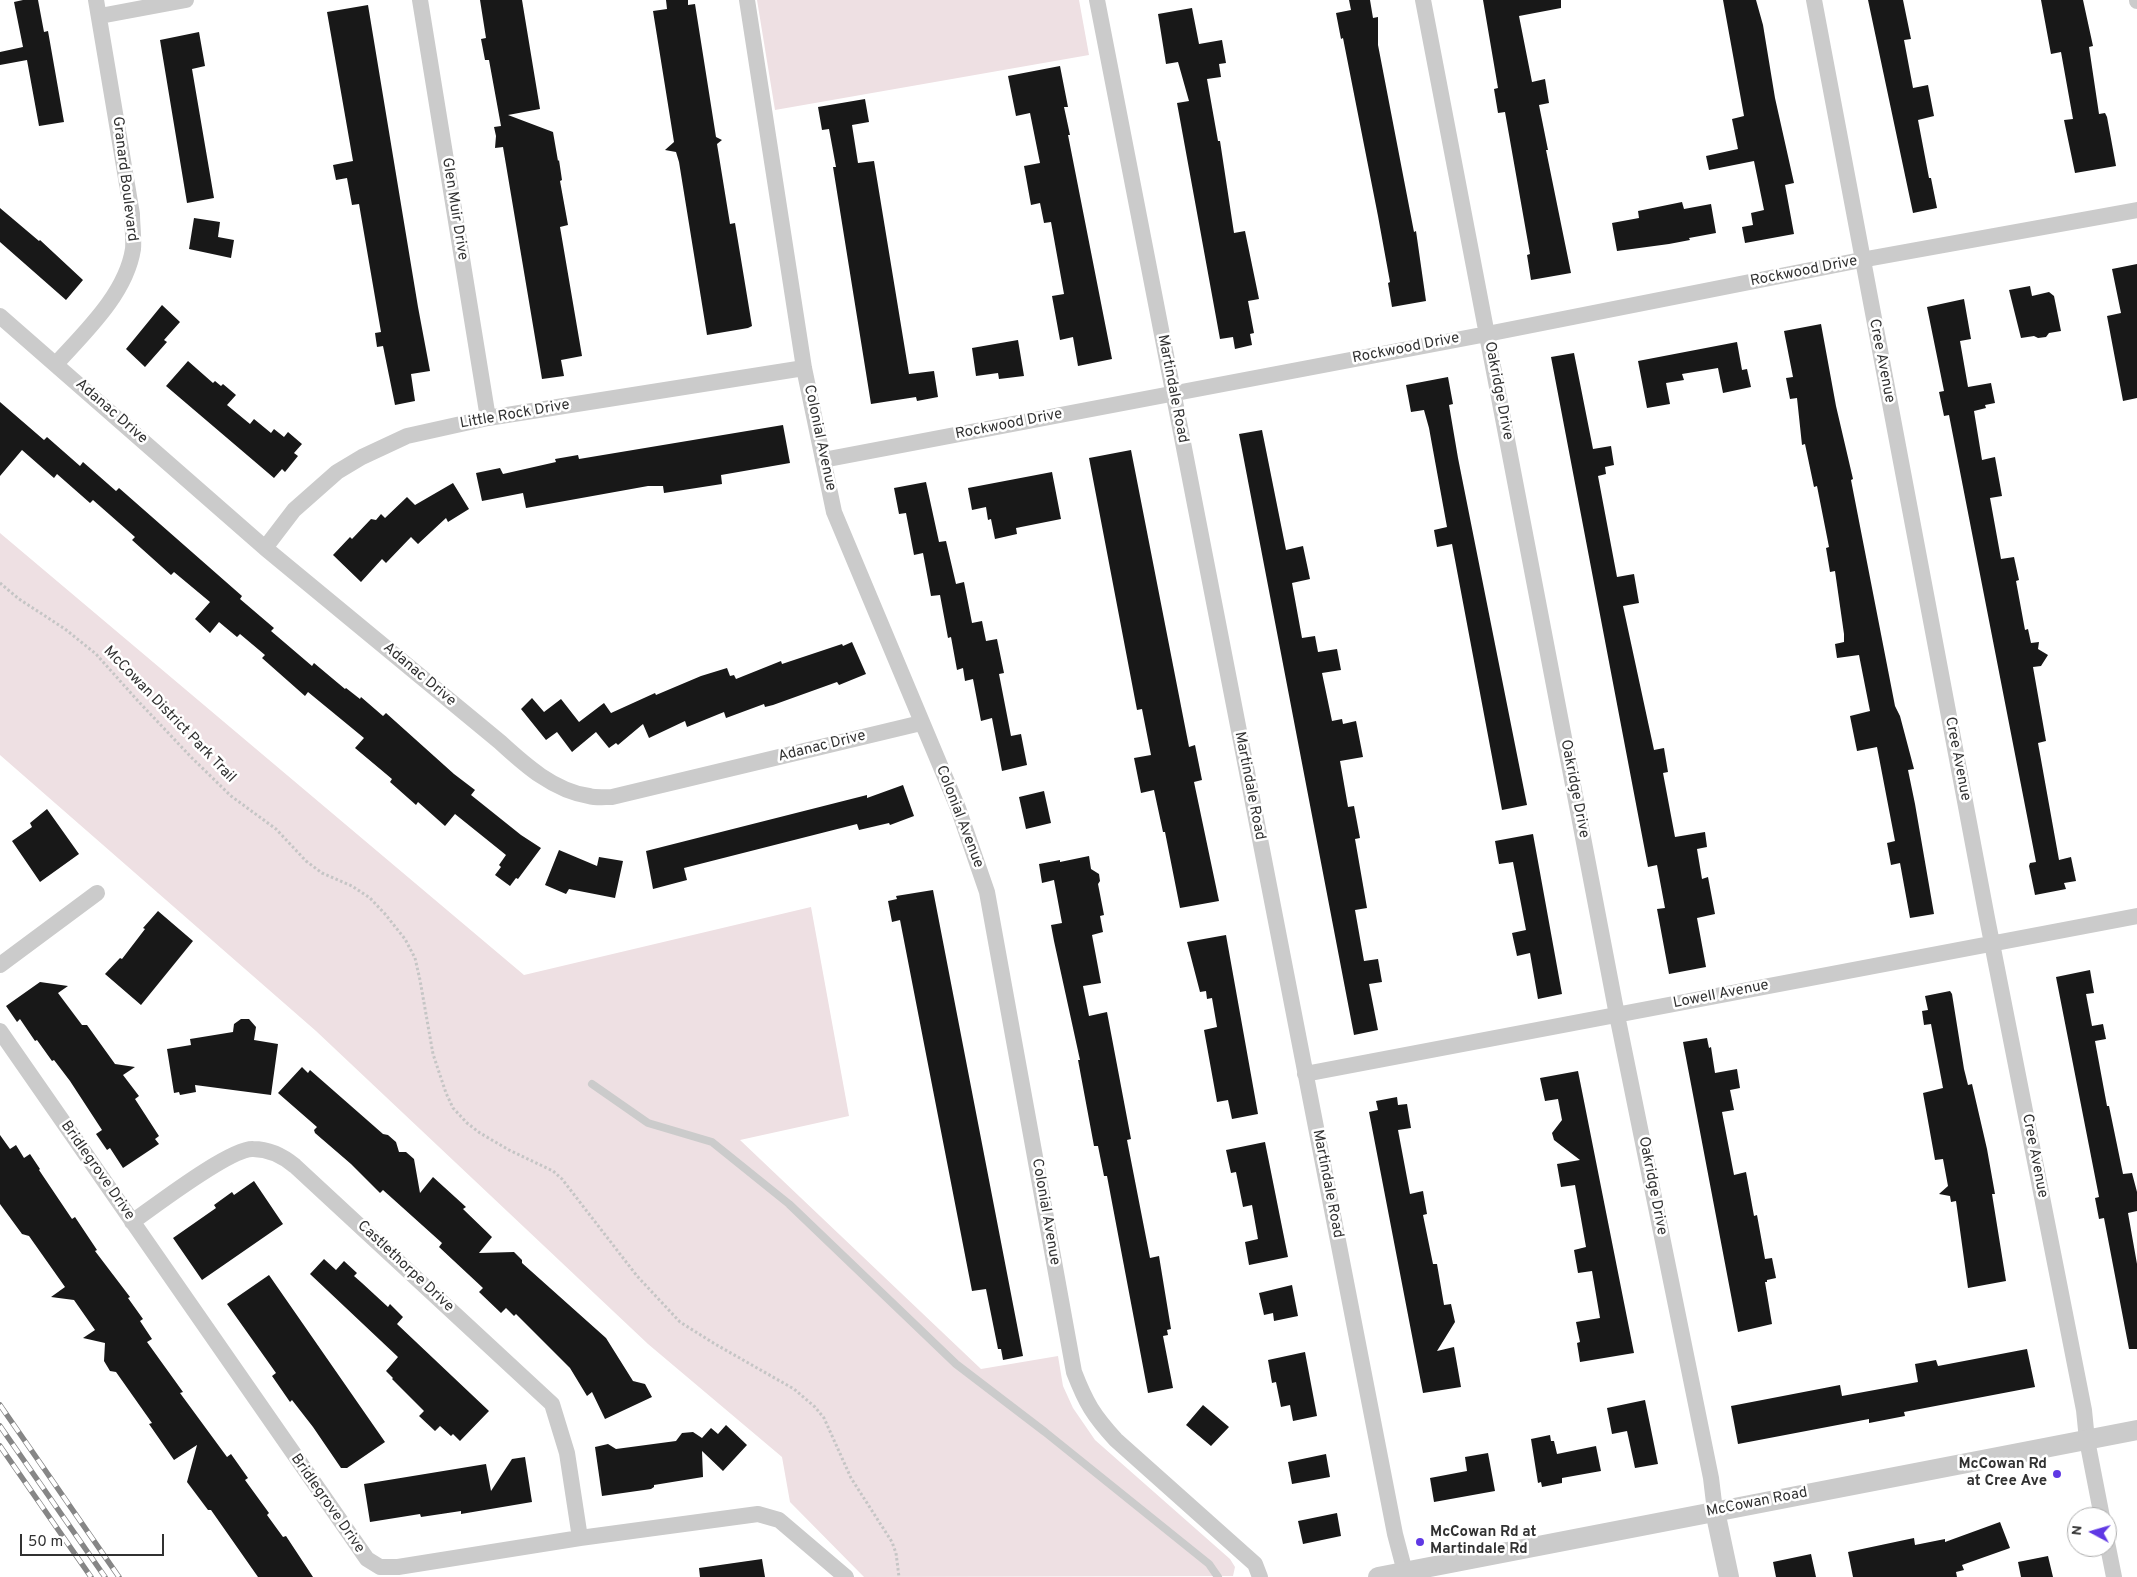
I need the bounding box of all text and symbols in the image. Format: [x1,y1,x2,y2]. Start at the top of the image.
street label: Granard Boulevard [107,115,141,243]
street label: Glen Muir Drive [437,156,471,262]
street label: Rockwood Drive [1749,253,1859,291]
street label: Cree Avenue [1864,317,1898,405]
street label: Rockwood Drive [1351,330,1461,368]
street label: Martindale Road [1153,333,1191,445]
street label: Oakridge Drive [1480,340,1516,442]
street label: Adanac Drive [71,376,151,448]
street label: Colonial Avenue [799,383,839,493]
street label: Little Rock Drive [459,396,571,434]
street label: Rockwood Drive [954,406,1064,444]
street label: Adanac Drive [379,639,459,711]
street label: McCowan District Park Trail [99,643,239,787]
street label: Cree Avenue [1940,715,1974,803]
street label: Adanac Drive [776,727,868,767]
street label: Martindale Road [1230,730,1268,842]
street label: Oakridge Drive [1556,738,1592,840]
street label: Colonial Avenue [931,763,987,871]
street label: Lowell Avenue [1672,977,1770,1013]
street label: Cree Avenue [2017,1112,2051,1200]
street label: Bridlegrove Drive [56,1118,138,1224]
street label: Martindale Road [1308,1128,1346,1240]
street label: Oakridge Drive [1634,1135,1670,1237]
street label: Colonial Avenue [1027,1157,1063,1267]
street label: Castlethorpe Drive [353,1218,457,1316]
street label: Bridlegrove Drive [286,1451,368,1557]
place label: McCowan Rd at Cree Ave [1958,1456,2047,1491]
marker: McCowan Rd at Cree Ave [2051,1468,2063,1480]
street label: McCowan Road [1705,1484,1809,1522]
north arrow [2067,1507,2117,1557]
scale bar [22,1524,166,1556]
place label: McCowan Rd at Martindale Rd [1430,1524,1536,1559]
text: N [2069,1525,2087,1536]
text: 50 m [28,1533,63,1552]
marker: McCowan Rd at Martindale Rd [1414,1536,1426,1548]

